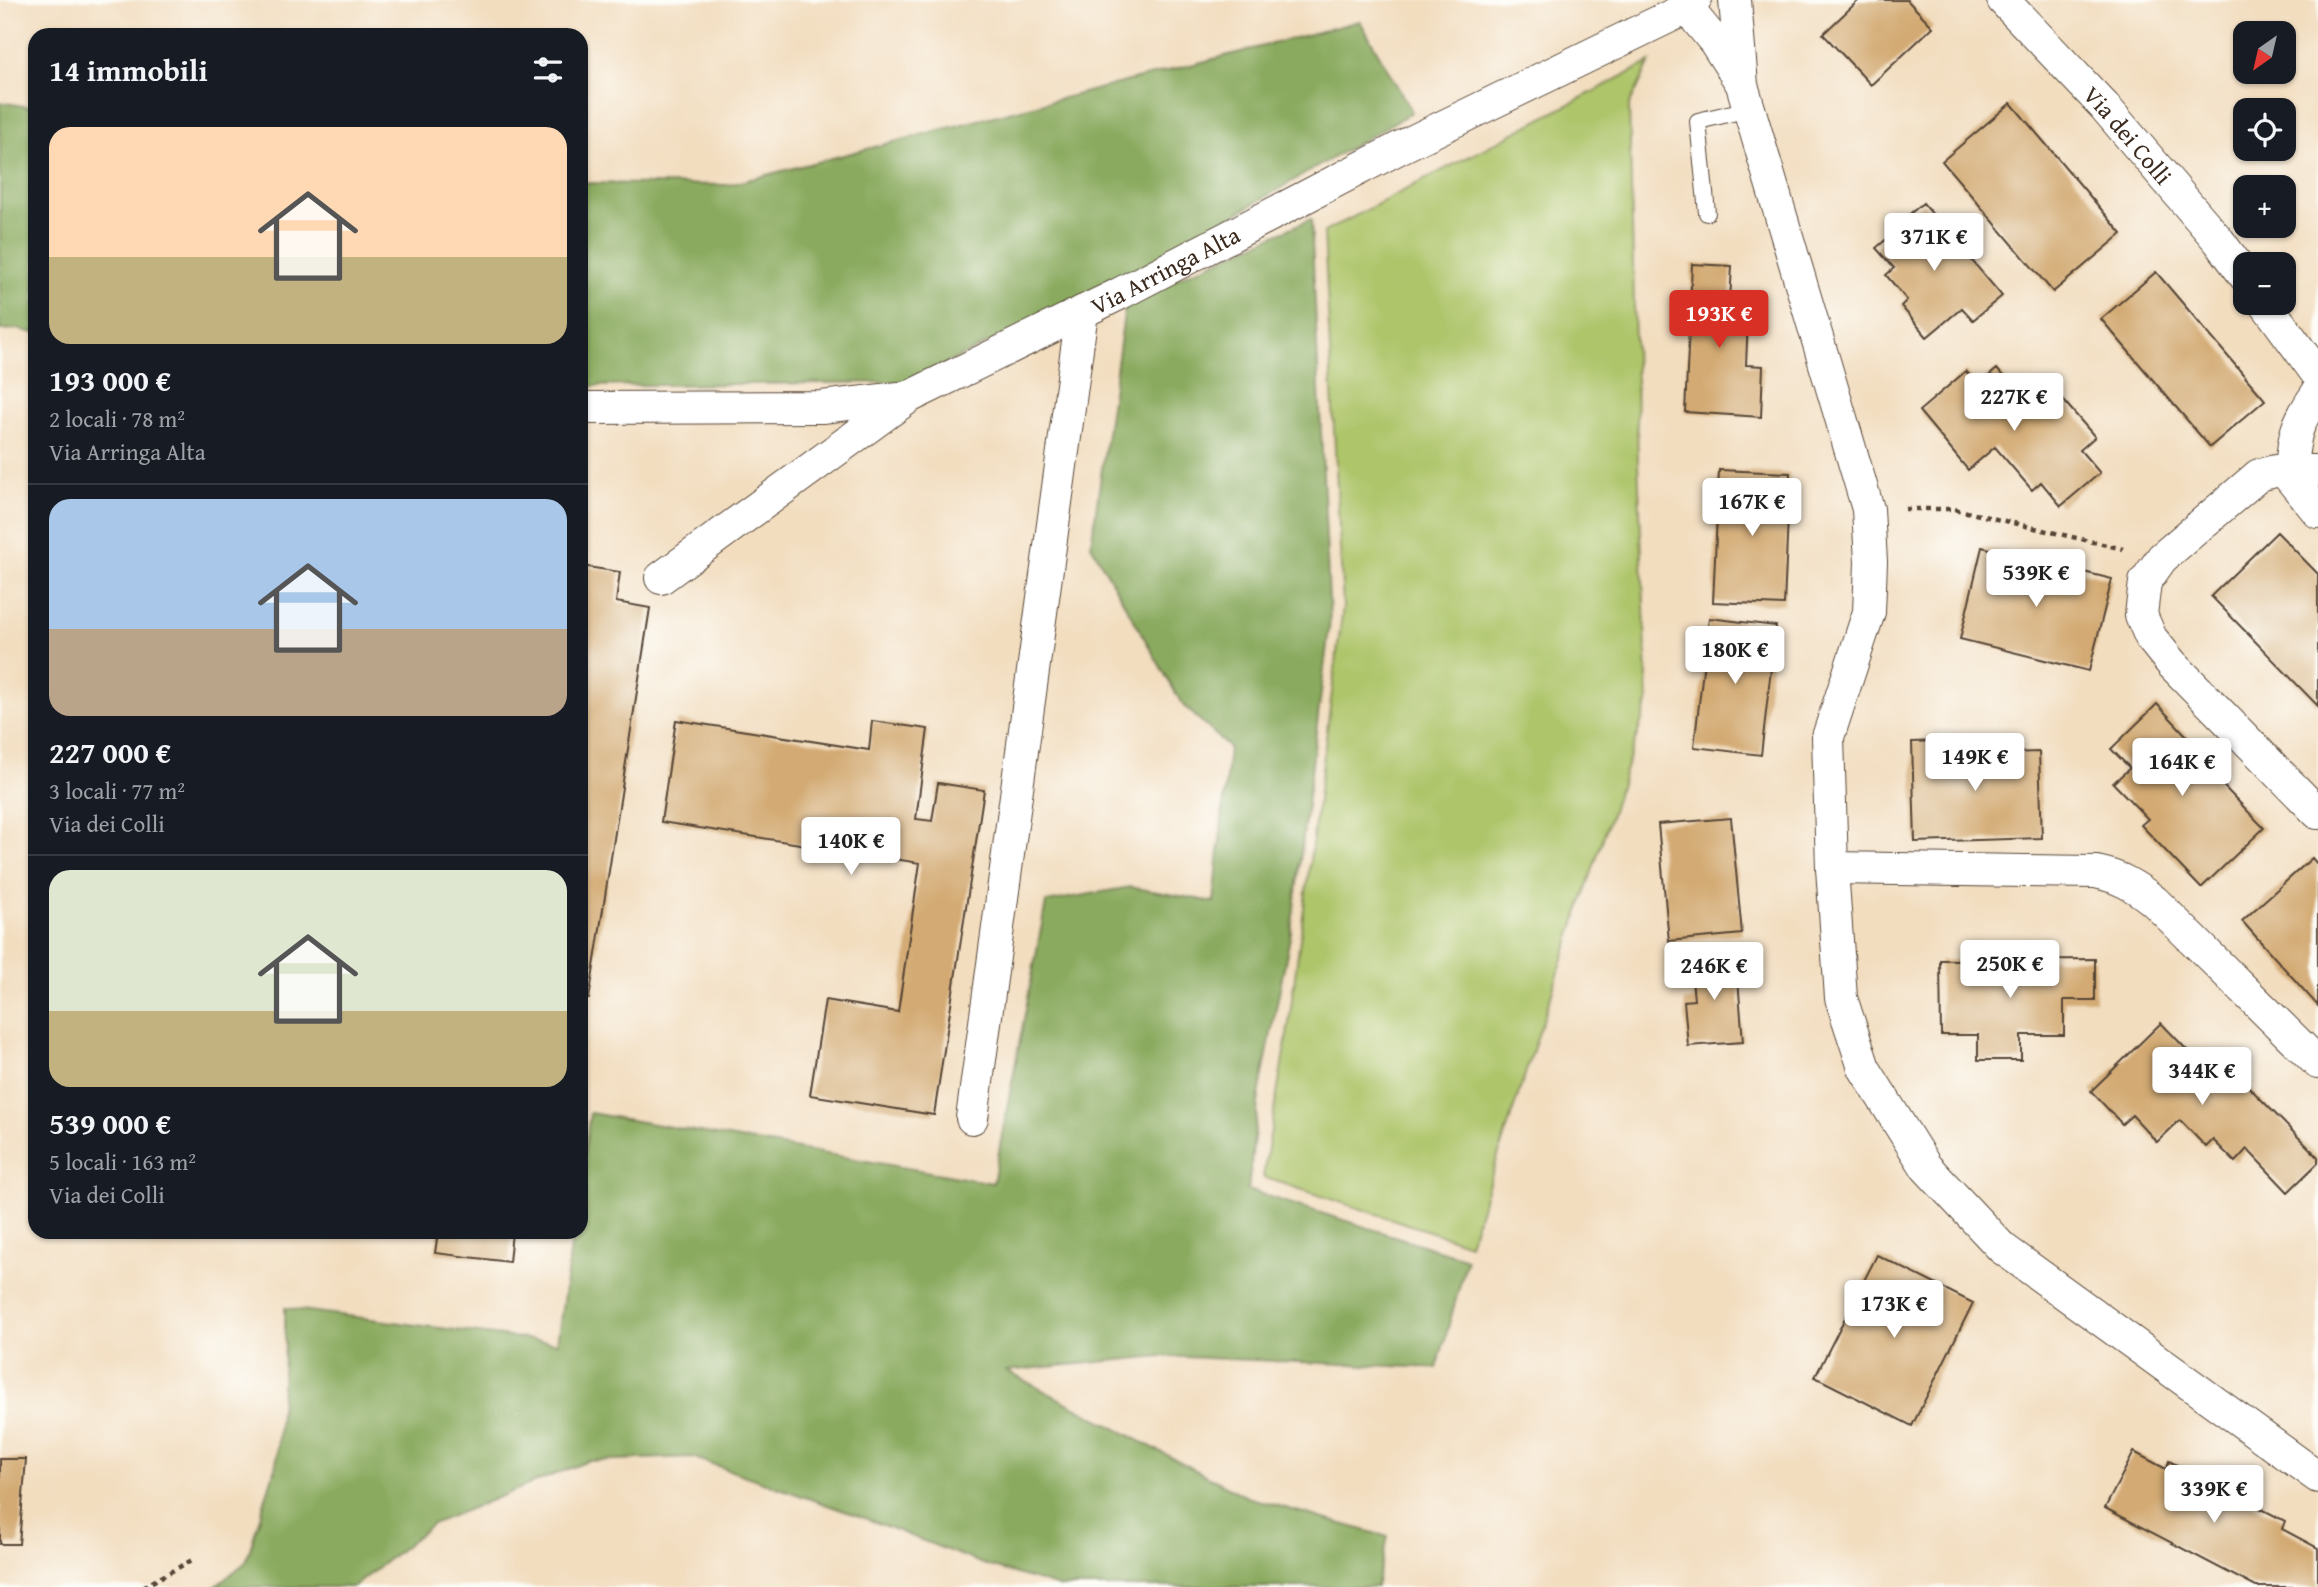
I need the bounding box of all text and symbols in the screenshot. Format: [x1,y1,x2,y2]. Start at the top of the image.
north arrow [2233,21,2296,84]
map controls [2233,21,2296,315]
text: 14 immobili [49,48,208,92]
icon: filters [529,51,567,89]
street label: Via dei Colli [2076,77,2181,192]
button: locate [2233,98,2296,161]
icon: home [245,173,371,299]
button: + [2233,175,2296,238]
pin: 371K € [1877,214,1991,273]
street label: Via Arringa Alta [1085,216,1246,323]
text: 371K € [1900,219,1968,252]
button: − [2233,252,2296,315]
pin: 193K € [1662,290,1776,350]
text: 193K € [1685,296,1753,329]
text: 193 000 € [49,358,171,402]
pin: 227K € [1957,374,2071,433]
text: 227K € [1980,379,2048,412]
text: 2 locali · 78 m² [49,402,185,435]
text: Via Arringa Alta [49,435,206,468]
pin: 167K € [1695,478,1809,538]
text: 167K € [1718,484,1786,517]
icon: home [245,545,371,671]
pin: 539K € [1979,550,2093,609]
text: 539K € [2002,555,2070,588]
pin: 180K € [1678,626,1792,686]
text: 180K € [1701,632,1769,665]
text: 227 000 € [49,730,171,774]
pin: 149K € [1918,734,2032,793]
pin: 164K € [2125,738,2239,798]
text: 149K € [1941,739,2009,772]
text: 164K € [2148,744,2216,777]
text: 3 locali · 77 m² [49,774,185,807]
text: Via dei Colli [49,807,165,840]
pin: 140K € [794,818,908,877]
text: 140K € [817,823,885,856]
icon: home [245,916,371,1042]
pin: 250K € [1953,940,2067,1000]
pin: 246K € [1657,942,1771,1002]
text: 250K € [1976,946,2044,979]
text: 246K € [1680,948,1748,981]
pin: 344K € [2145,1048,2259,1107]
text: 344K € [2168,1053,2236,1086]
text: 539 000 € [49,1101,171,1145]
text: 5 locali · 163 m² [49,1145,196,1178]
text: Via dei Colli [49,1178,165,1211]
pin: 173K € [1837,1280,1951,1340]
text: 173K € [1860,1286,1928,1319]
pin: 339K € [2157,1466,2271,1525]
text: 339K € [2180,1471,2248,1504]

